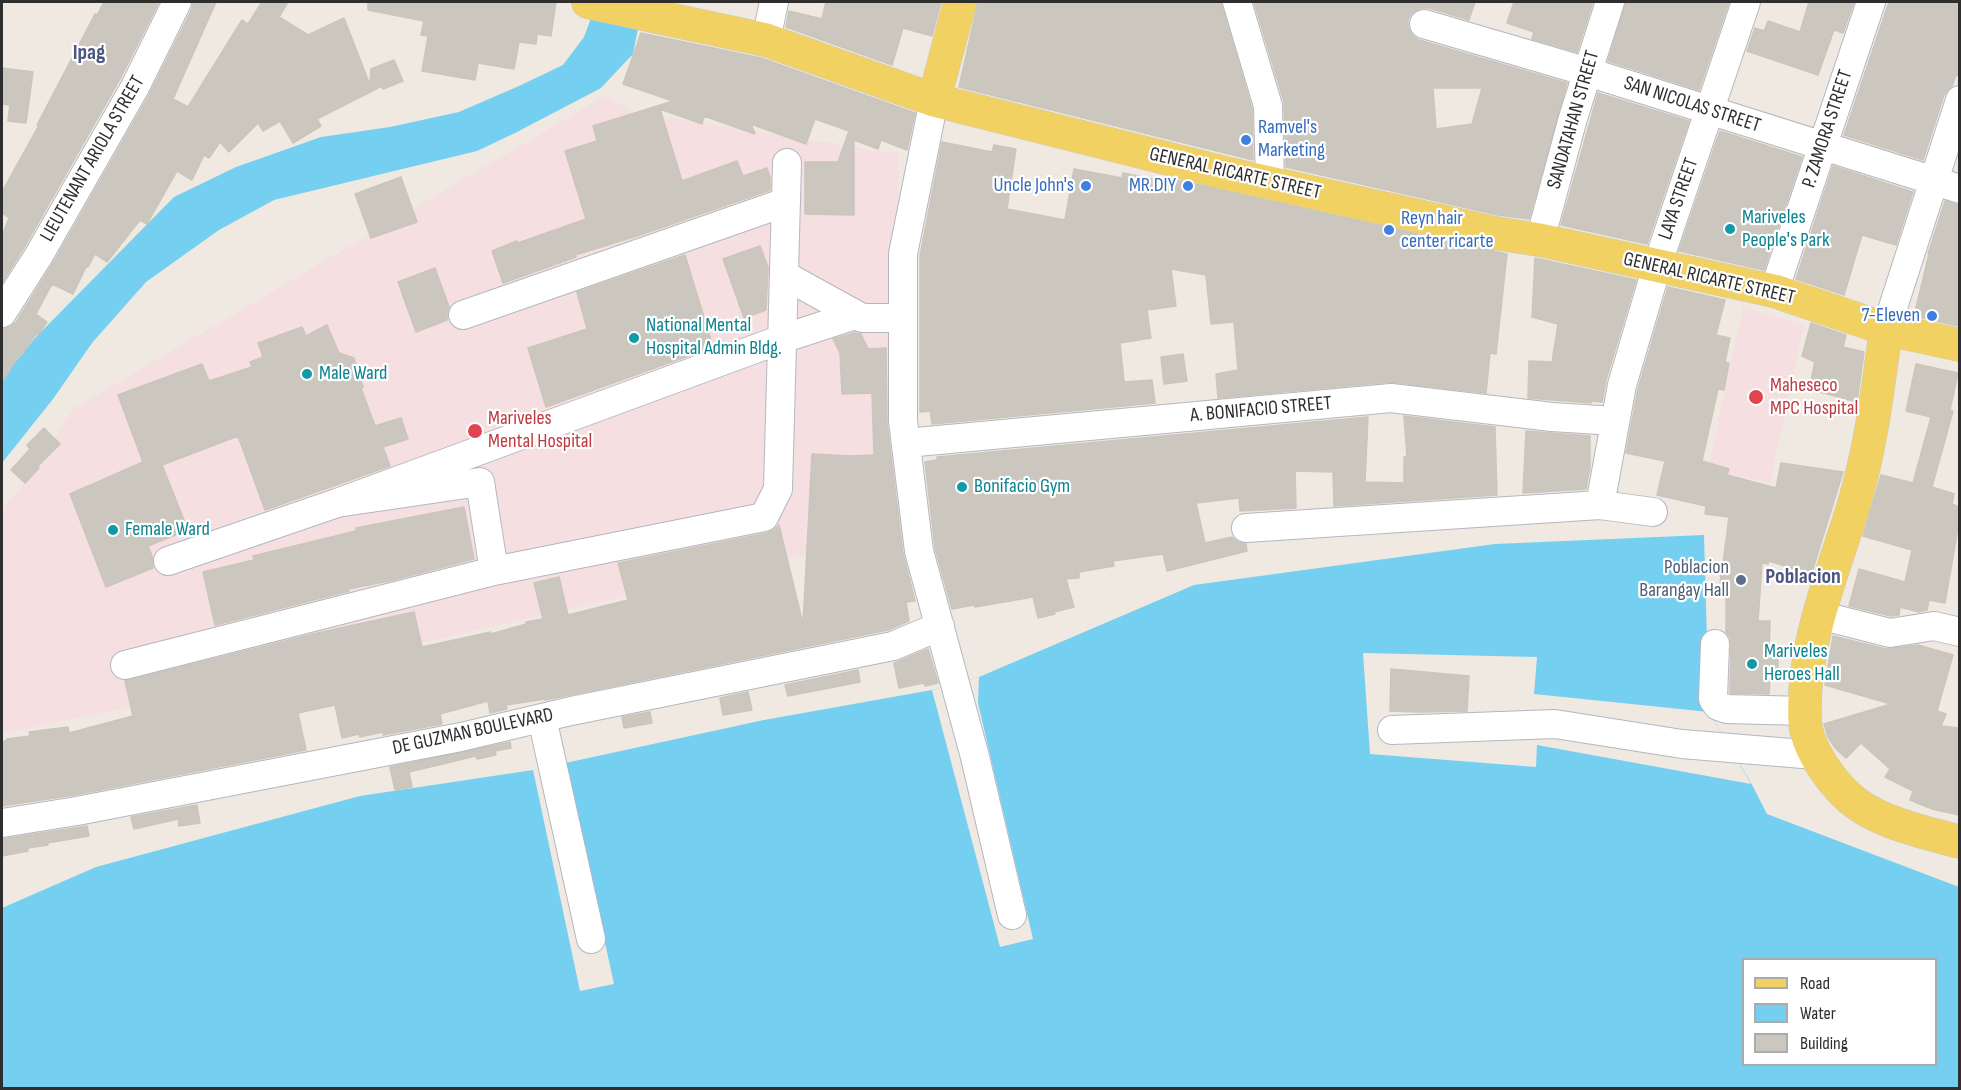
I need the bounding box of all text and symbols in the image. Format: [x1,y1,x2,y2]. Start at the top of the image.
district label: Ipag [73,40,105,66]
street label: SANDATAHAN STREET [1543,48,1605,192]
street label: P. ZAMORA STREET [1798,67,1858,191]
street label: LIEUTENANT ARIOLA STREET [36,72,150,246]
street label: SAN NICOLAS STREET [1621,72,1763,138]
place label: Ramvel's Marketing [1258,116,1325,163]
marker: Ramvel's Marketing [1239,133,1253,147]
street label: GENERAL RICARTE STREET [1147,143,1323,205]
street label: LAYA STREET [1654,155,1704,243]
place label: Uncle John's [993,174,1074,198]
place label: MR.DIY [1129,174,1176,198]
marker: Uncle John's [1079,179,1093,193]
marker: MR.DIY [1181,179,1195,193]
place label: Mariveles People's Park [1742,206,1830,253]
place label: Reyn hair center ricarte [1401,207,1493,254]
marker: Mariveles People's Park [1723,222,1737,236]
marker: Reyn hair center ricarte [1382,223,1396,237]
street label: GENERAL RICARTE STREET [1621,248,1797,310]
place label: 7-Eleven [1862,304,1920,328]
marker: 7-Eleven [1925,309,1939,323]
place label: National Mental Hospital Admin Bldg. [646,314,782,361]
marker: National Mental Hospital Admin Bldg. [627,331,641,345]
place label: Male Ward [319,362,387,386]
marker: Male Ward [300,367,314,381]
place label: Maheseco MPC Hospital [1770,374,1858,421]
marker: Maheseco MPC Hospital [1747,388,1765,406]
street label: A. BONIFACIO STREET [1189,392,1333,428]
place label: Mariveles Mental Hospital [488,407,592,454]
marker: Mariveles Mental Hospital [466,422,484,440]
place label: Bonifacio Gym [974,475,1070,499]
marker: Bonifacio Gym [955,480,969,494]
place label: Female Ward [125,518,210,542]
marker: Female Ward [106,523,120,537]
place label: Poblacion Barangay Hall [1639,556,1729,603]
district label: Poblacion [1765,564,1841,590]
marker: Poblacion Barangay Hall [1734,573,1748,587]
place label: Mariveles Heroes Hall [1764,640,1840,687]
marker: Mariveles Heroes Hall [1745,657,1759,671]
street label: DE GUZMAN BOULEVARD [390,703,556,761]
legend [1742,958,1937,1066]
text: Road [1800,973,1830,994]
text: Water [1800,1003,1836,1024]
text: Building [1800,1033,1848,1054]

